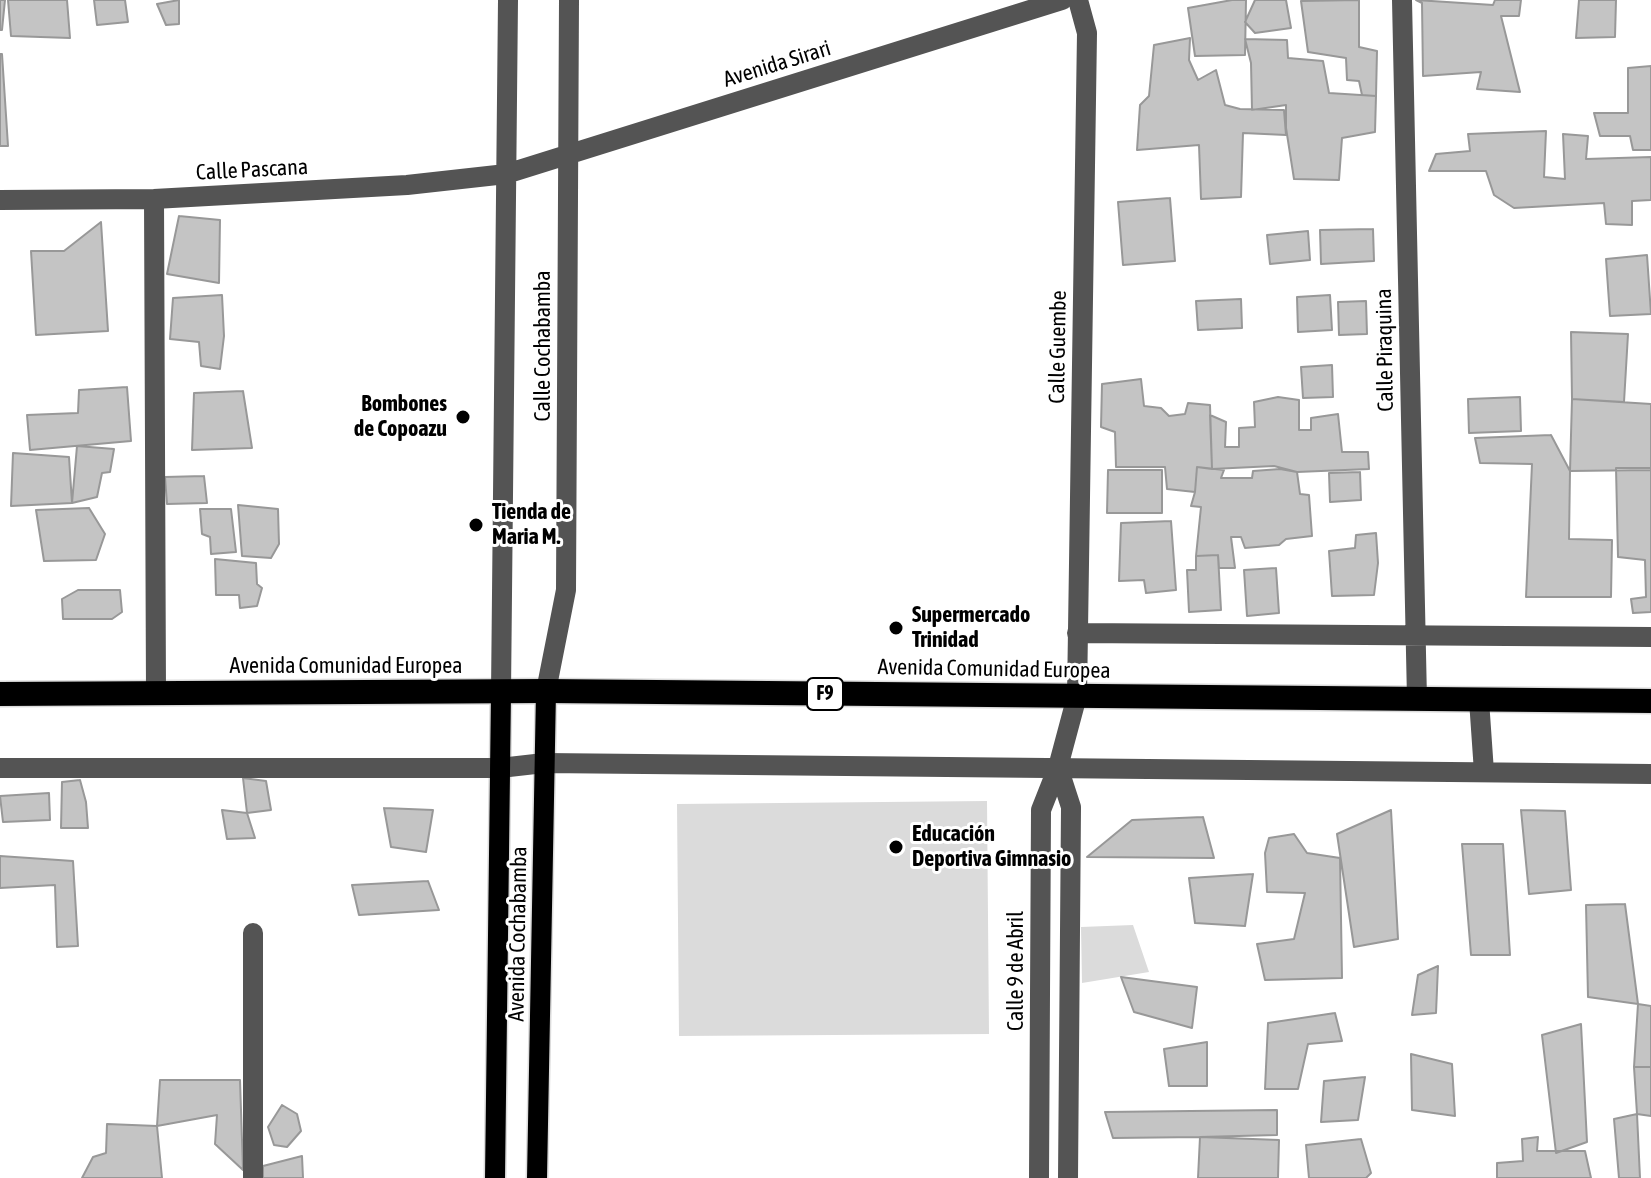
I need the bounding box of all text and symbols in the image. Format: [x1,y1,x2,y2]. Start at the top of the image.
street label: Avenida Sirari [720,35,834,93]
street label: Calle Pascana [195,154,309,186]
street label: Calle Cochabamba [530,270,556,422]
street label: Calle Piraquina [1371,288,1399,412]
street label: Calle Guembe [1044,290,1072,404]
place label: Bombones de Copoazu [354,391,447,442]
marker: Bombones de Copoazu [454,408,472,426]
place label: Tienda de Maria M. [492,499,571,550]
marker: Tienda de Maria M. [467,516,485,534]
place label: Supermercado Trinidad [912,602,1030,654]
marker: Supermercado Trinidad [887,619,905,637]
street label: Avenida Comunidad Europea [229,653,463,679]
street label: Avenida Comunidad Europea [877,654,1111,684]
road number: F9 [807,678,843,710]
place label: Educación Deportiva Gimnasio [912,821,1071,872]
marker: Educación Deportiva Gimnasio [887,838,905,856]
street label: Avenida Cochabamba [503,846,533,1022]
street label: Calle 9 de Abril [1003,911,1029,1031]

